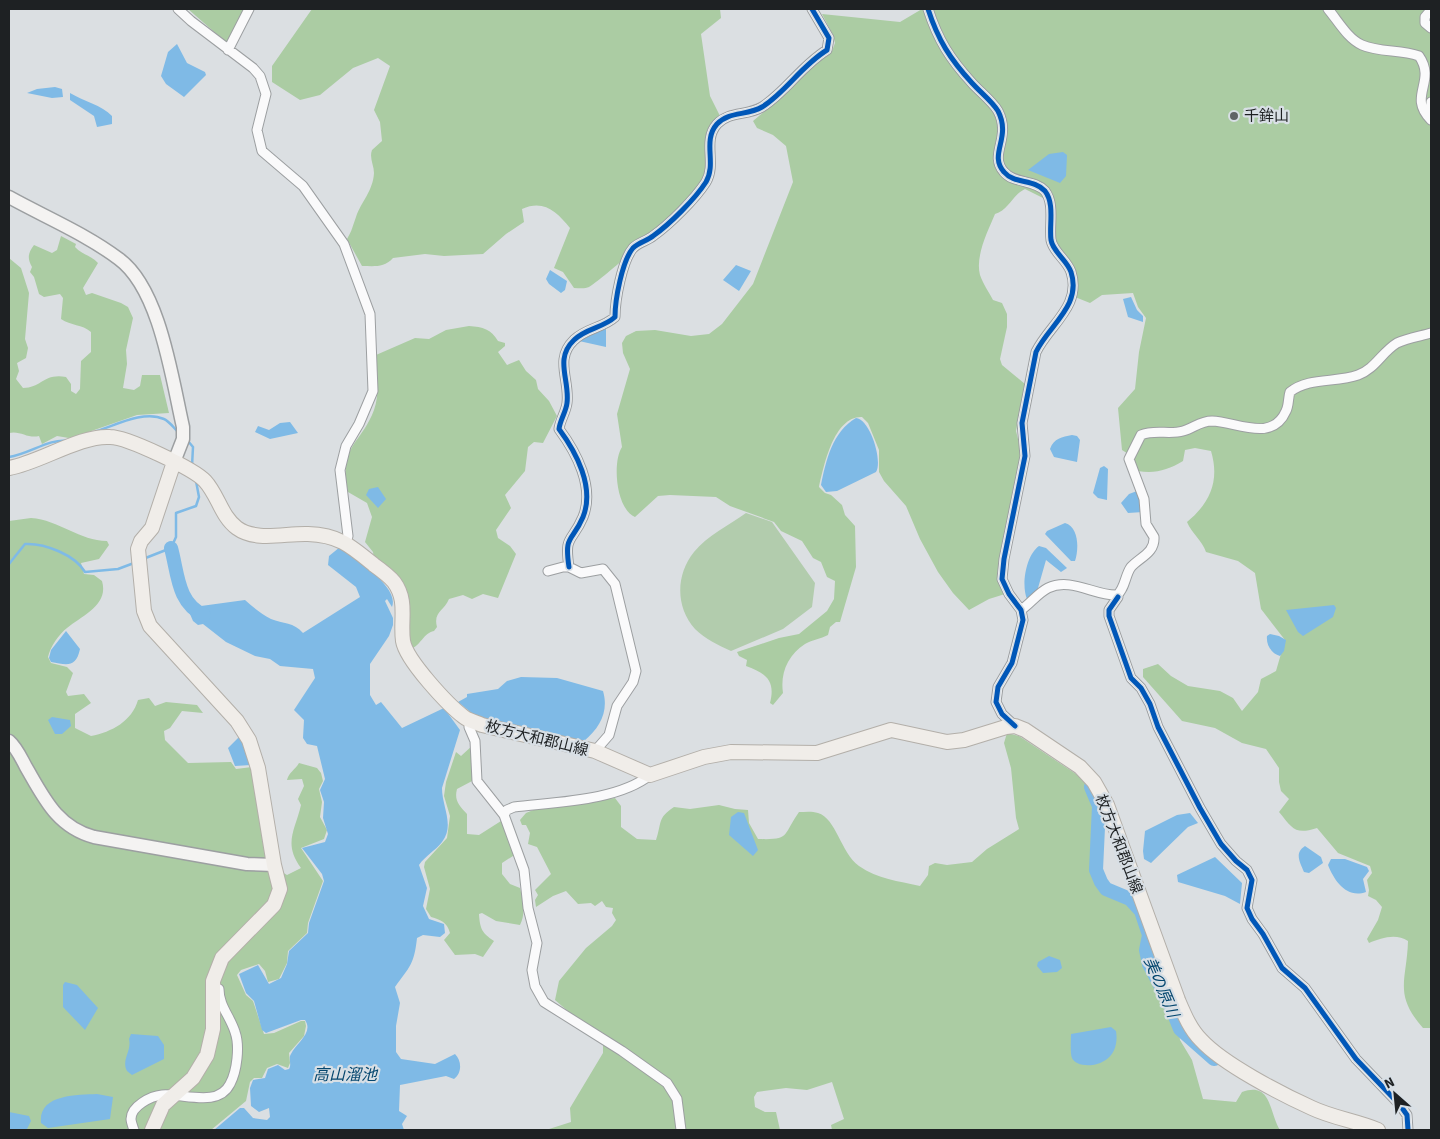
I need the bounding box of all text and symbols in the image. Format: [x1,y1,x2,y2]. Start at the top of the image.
place label: 千鉾山 [1244,106,1289,127]
marker: 千鉾山 [1228,110,1240,122]
street label: 枚方大和郡山線 [483,716,590,761]
street label: 枚方大和郡山線 [1090,791,1147,897]
water label: 美の原川 [1138,954,1184,1023]
water label: 高山溜池 [313,1064,379,1086]
north arrow [1370,1069,1420,1119]
text: N [1381,1072,1398,1094]

